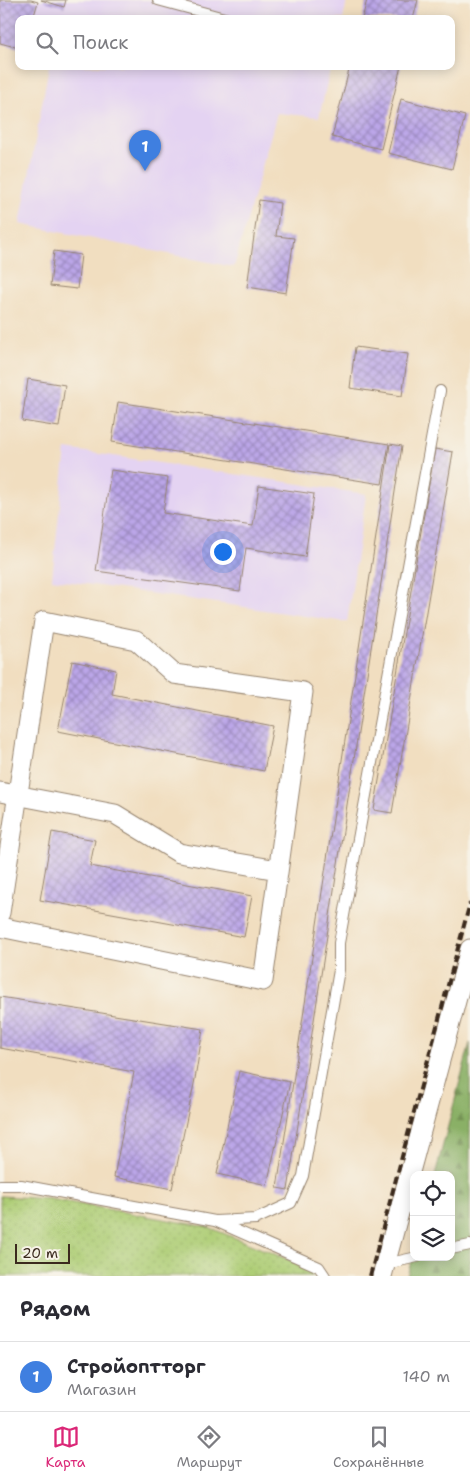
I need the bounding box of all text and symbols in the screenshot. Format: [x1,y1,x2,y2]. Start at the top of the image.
search box [15,15,455,70]
icon: search [33,29,61,57]
text: Поиск [73,30,128,55]
pin: 1 [129,130,161,171]
your location [210,539,236,565]
map controls [410,1171,455,1261]
button: locate [410,1171,455,1216]
button: layers [410,1216,455,1261]
scale bar [15,1241,70,1264]
text: 20 m [22,1244,58,1262]
text: Рядом [20,1295,90,1323]
text: Стройоптторг [67,1354,206,1379]
text: 1 [32,1366,40,1387]
text: 140 m [403,1366,450,1387]
text: Магазин [67,1379,136,1400]
tab: Карта [46,1423,86,1471]
tab: Маршрут [177,1423,242,1471]
tab: Сохранённые [333,1423,424,1471]

